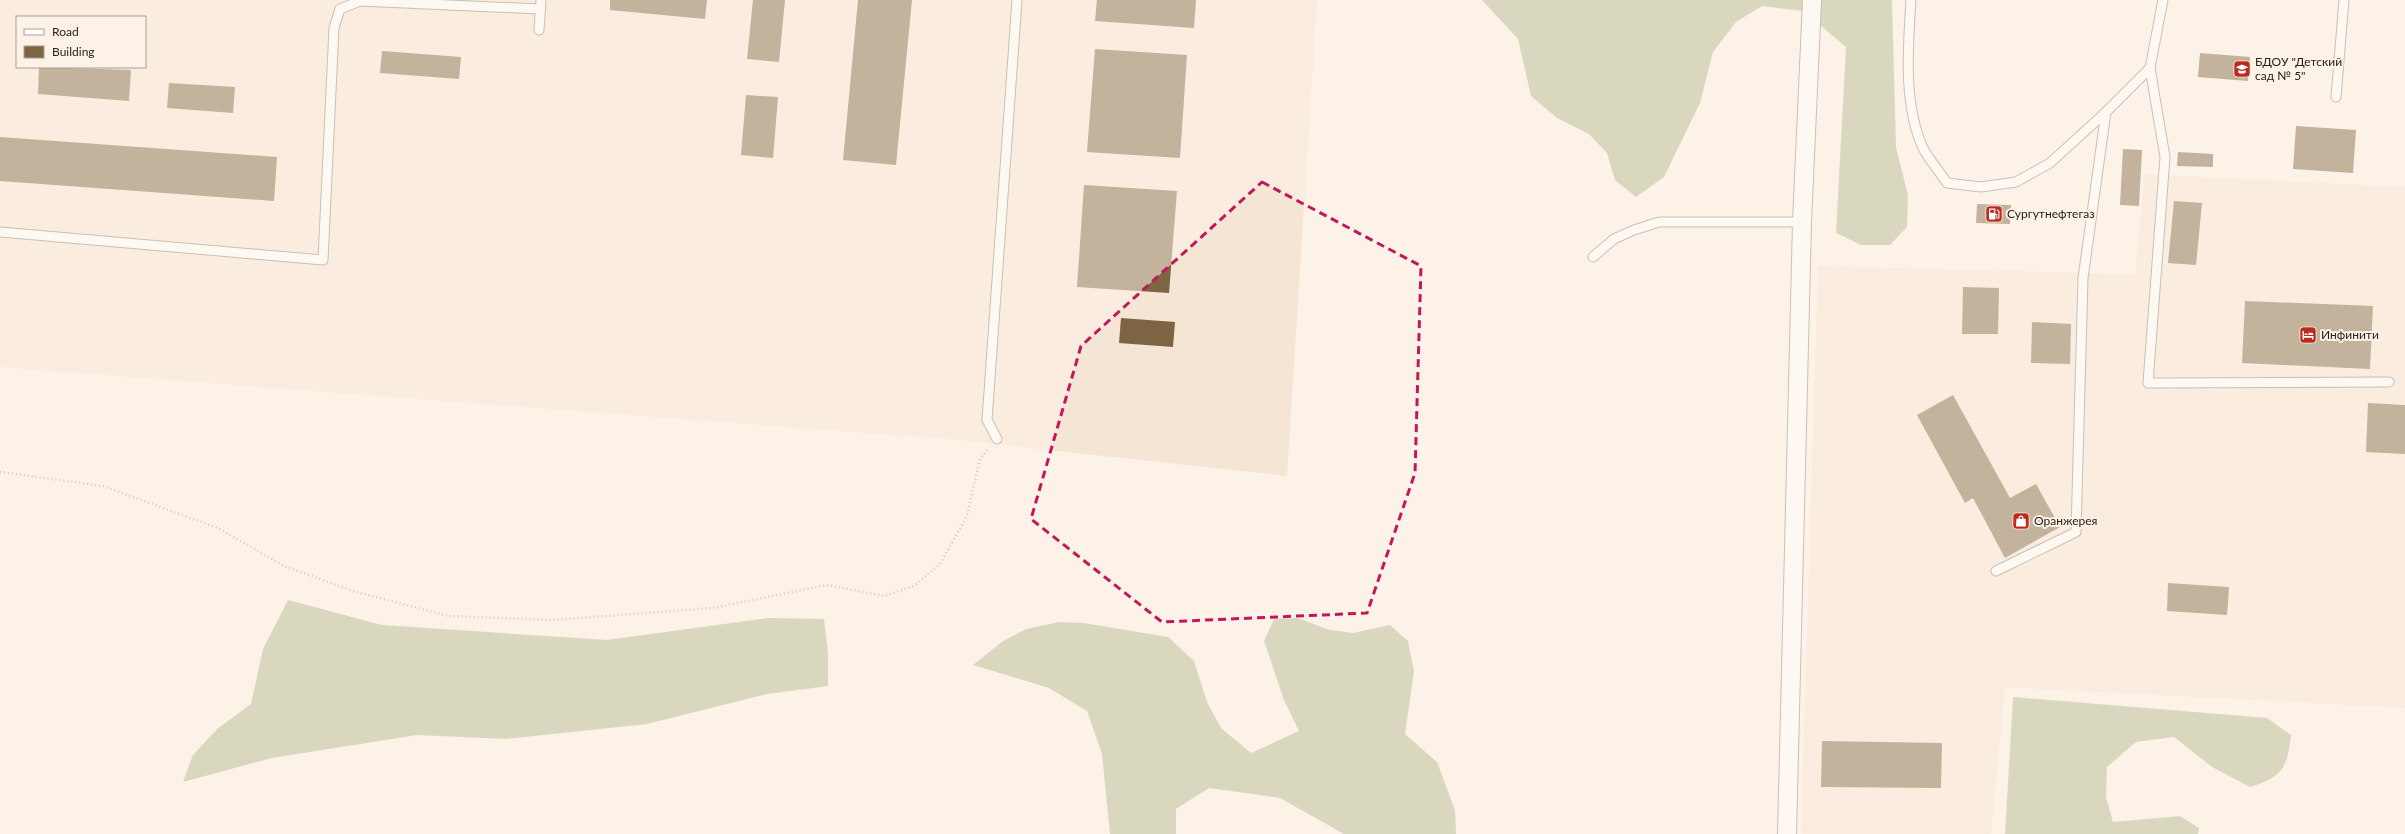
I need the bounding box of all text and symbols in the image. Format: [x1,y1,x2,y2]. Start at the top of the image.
legend [16,16,146,68]
text: Road [52,24,79,39]
text: Building [52,44,95,59]
place label: БДОУ "Детский сад № 5" [2255,54,2342,83]
school or university icon: БДОУ "Детский сад № 5" [2232,59,2252,79]
fuel station icon: Сургутнефтегаз [1984,204,2004,224]
place label: Сургутнефтегаз [2007,206,2095,221]
hotel icon: Инфинити [2298,325,2318,345]
place label: Инфинити [2321,327,2379,342]
shop icon: Оранжерея [2011,511,2031,531]
place label: Оранжерея [2034,513,2098,528]

